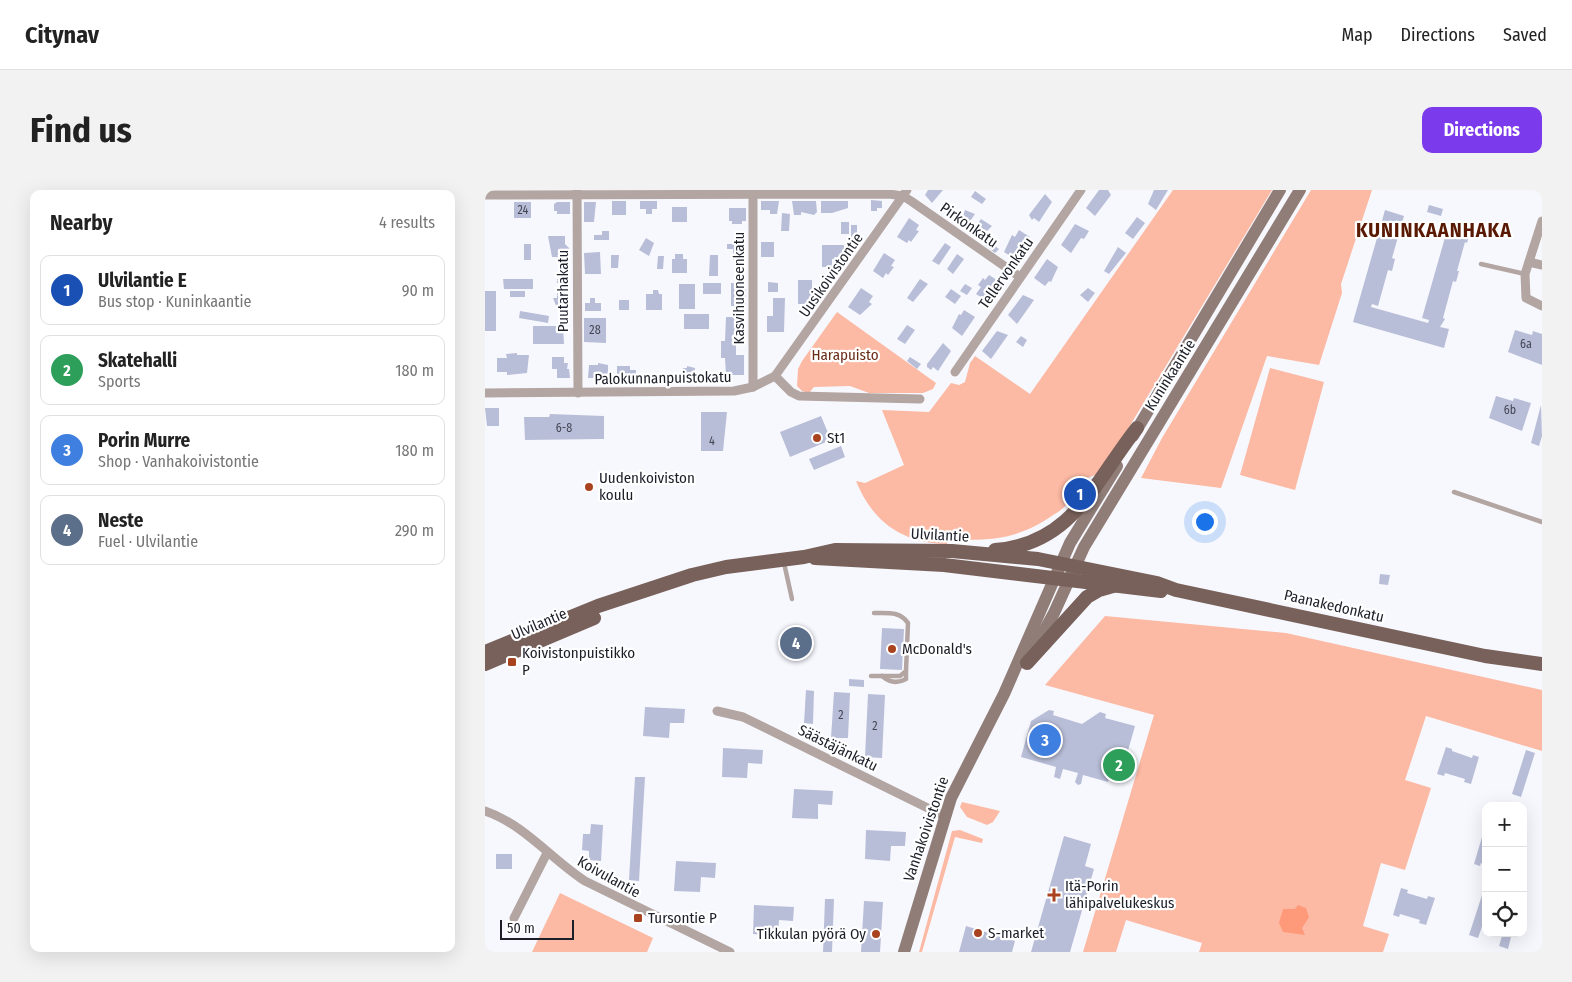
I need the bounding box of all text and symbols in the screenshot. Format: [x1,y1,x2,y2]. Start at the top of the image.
text: Citynav [25,21,99,49]
text: Map [1341,24,1373,46]
text: Directions [1401,24,1475,46]
text: Saved [1503,24,1547,46]
button: Directions [1422,107,1542,153]
text: Find us [30,109,132,151]
street label: Pirkonkatu [937,199,1001,251]
house number: 24 [518,203,529,217]
text: Nearby [50,210,112,236]
text: 4 results [379,213,435,232]
district label: KUNINKAANHAKA [1356,218,1512,242]
street label: Uusikoivistontie [795,229,867,321]
street label: Kasvihuoneenkatu [730,232,748,344]
street label: Tellervonkatu [975,234,1037,312]
street label: Puutarhakatu [554,250,572,332]
text: Ulvilantie E [98,269,187,292]
text: 1 [64,281,70,300]
text: 90 m [402,281,434,300]
text: Bus stop · Kuninkaantie [98,292,251,311]
house number: 28 [589,323,601,337]
street label: Kuninkaantie [1141,336,1199,414]
house number: 6a [1520,337,1532,351]
park label: Harapuisto [811,346,879,364]
text: Skatehalli [98,349,177,372]
text: 2 [63,361,71,380]
text: 180 m [395,361,434,380]
street label: Palokunnanpuistokatu [594,368,732,388]
text: Sports [98,372,141,391]
house number: 6b [1504,403,1516,417]
house number: 6-8 [556,421,572,435]
text: Porin Murre [98,429,190,452]
place label: St1 [827,429,845,447]
marker: St1 [811,432,823,444]
house number: 4 [709,434,715,448]
text: 3 [63,441,71,460]
text: 180 m [395,441,434,460]
text: Shop · Vanhakoivistontie [98,452,259,471]
place label: Uudenkoiviston koulu [599,469,695,504]
pin: 1 [1064,475,1096,513]
marker: Uudenkoiviston koulu [583,481,595,493]
text: Neste [98,509,143,532]
your location [1192,509,1218,535]
text: 4 [63,521,71,540]
text: 290 m [395,521,434,540]
street label: Ulvilantie [910,524,970,546]
text: Fuel · Ulvilantie [98,532,198,551]
street label: Paanakedonkatu [1282,586,1386,626]
street label: Ulvilantie [509,604,569,644]
pin: 4 [780,624,812,662]
place label: McDonald's [902,640,972,658]
marker: McDonald's [886,643,898,655]
place label: Koivistonpuistikko P [522,644,635,679]
marker: Koivistonpuistikko P [506,656,518,668]
house number: 2 [838,708,844,722]
house number: 2 [872,719,878,733]
street label: Säästäjänkatu [795,721,881,775]
pin: 3 [1029,721,1061,759]
pin: 2 [1103,746,1135,784]
street label: Vanhakoivistontie [900,774,952,884]
map controls [1482,802,1527,937]
button: + [1482,802,1527,847]
button: − [1482,847,1527,892]
street label: Koivulantie [574,852,644,902]
place label: Itä-Porin lähipalvelukeskus [1065,877,1174,912]
marker: Itä-Porin lähipalvelukeskus [1047,888,1061,902]
button: locate [1482,892,1527,937]
place label: Tursontie P [648,909,717,927]
marker: Tursontie P [632,912,644,924]
scale bar [500,917,574,940]
text: 50 m [507,920,535,937]
place label: S-market [988,924,1044,942]
place label: Tikkulan pyörä Oy [757,925,866,943]
marker: S-market [972,927,984,939]
marker: Tikkulan pyörä Oy [870,928,882,940]

